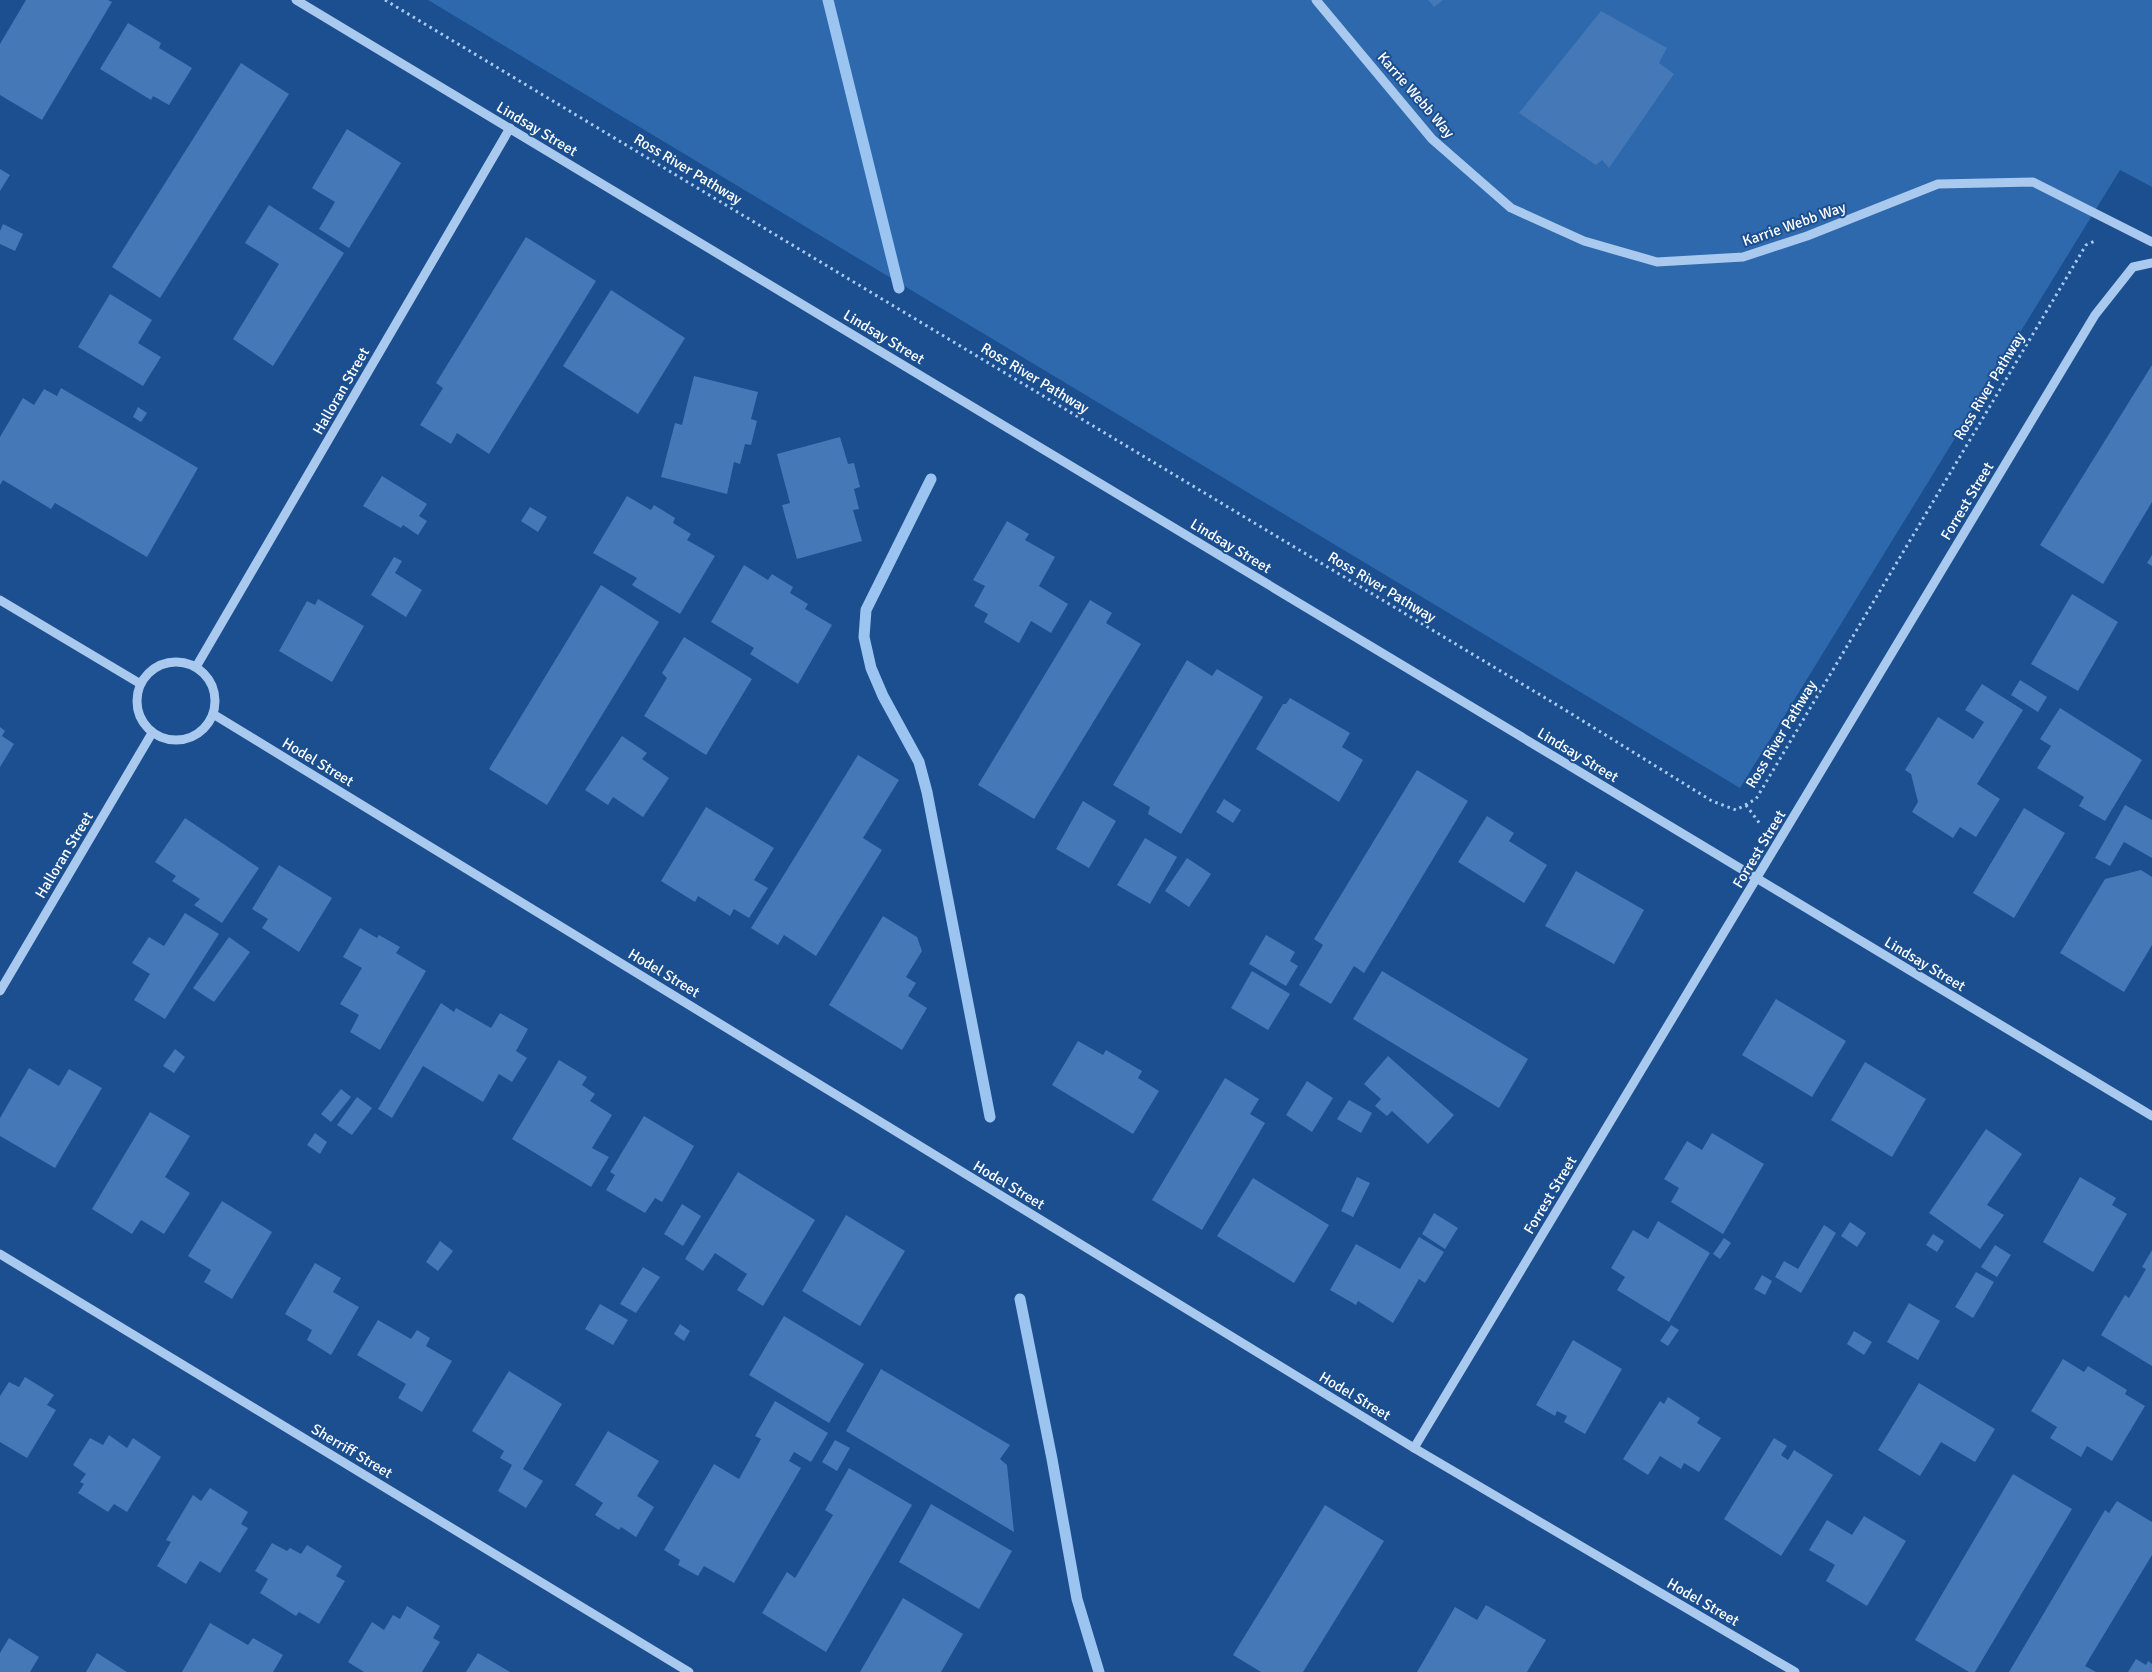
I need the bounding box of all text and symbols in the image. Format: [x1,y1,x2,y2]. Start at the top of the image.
street label: Karrie Webb Way [1374,48,1458,142]
street label: Lindsay Street [493,98,581,160]
street label: Ross River Pathway [631,130,745,208]
street label: Karrie Webb Way [1740,198,1848,250]
street label: Lindsay Street [840,306,928,368]
street label: Ross River Pathway [1950,329,2028,443]
street label: Ross River Pathway [978,339,1092,417]
street label: Halloran Street [309,344,373,438]
street label: Forrest Street [1937,459,1997,543]
street label: Lindsay Street [1187,515,1275,577]
street label: Ross River Pathway [1325,548,1439,626]
street label: Ross River Pathway [1742,677,1820,791]
street label: Lindsay Street [1534,724,1622,786]
street label: Hodel Street [279,734,357,790]
street label: Forrest Street [1729,807,1789,891]
street label: Halloran Street [31,809,97,901]
street label: Lindsay Street [1881,933,1969,995]
street label: Hodel Street [625,945,703,1001]
street label: Forrest Street [1520,1153,1580,1237]
street label: Hodel Street [970,1157,1048,1213]
street label: Hodel Street [1316,1368,1394,1424]
street label: Sherriff Street [308,1420,396,1482]
street label: Hodel Street [1664,1574,1742,1630]

